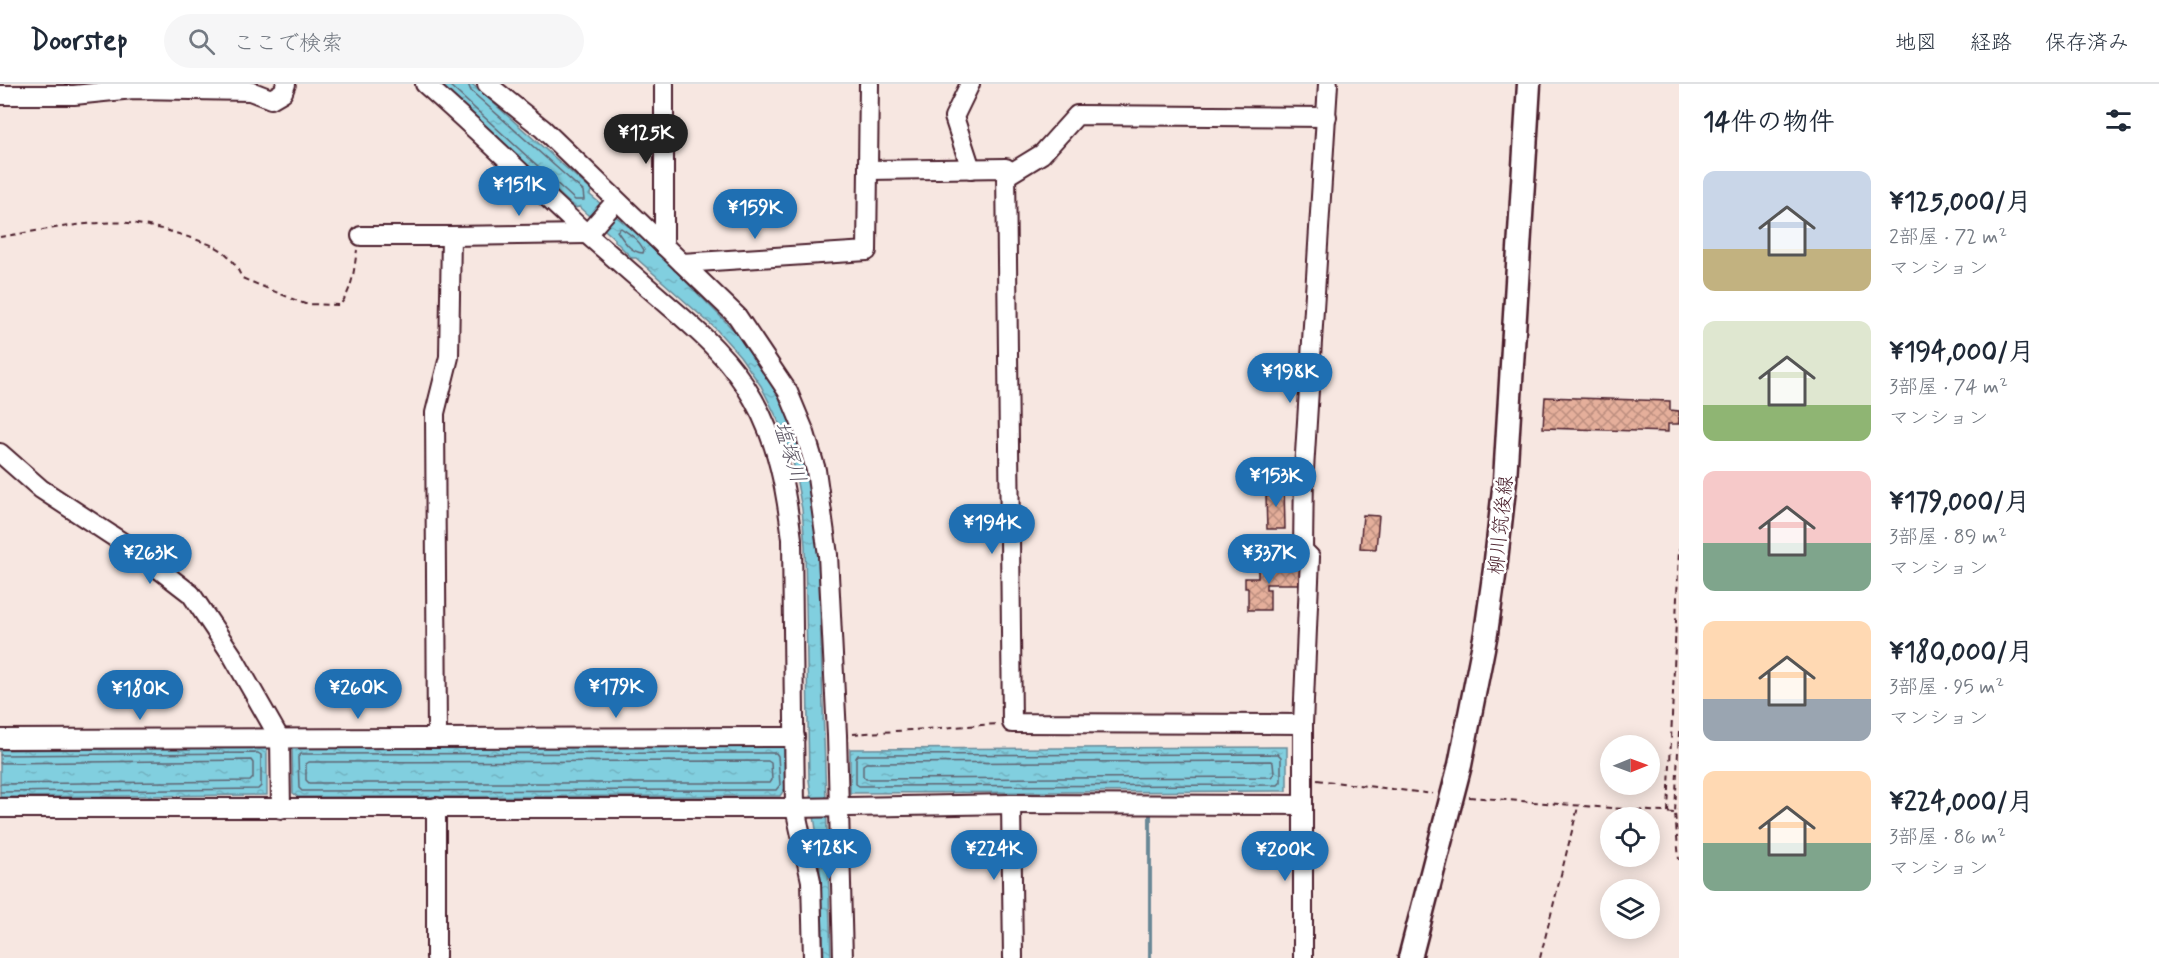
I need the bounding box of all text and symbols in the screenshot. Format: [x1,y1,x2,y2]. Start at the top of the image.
search box [164,14,584,68]
text: Doorstep [30,23,128,60]
icon: search [185,25,218,58]
text: 地図 [1895,29,1937,57]
text: 経路 [1970,29,2012,57]
text: 保存済み [2045,29,2129,57]
text: ここで検索 [233,30,343,58]
icon: filters [2102,104,2135,137]
text: 14件の物件 [1703,106,1834,140]
pin: ¥125K [604,114,688,165]
text: ¥125K [618,120,674,147]
pin: ¥151K [477,166,561,217]
text: ¥151K [492,172,546,199]
text: ¥125,000/月 [1889,186,2032,220]
pin: ¥159K [713,189,797,240]
text: ¥159K [727,195,783,222]
icon: home [1751,195,1823,267]
text: 2部屋 · 72 m² [1889,224,2007,251]
text: マンション [1889,255,1988,282]
text: ¥194,000/月 [1889,336,2034,370]
icon: home [1751,345,1823,417]
pin: ¥198K [1248,353,1332,404]
text: ¥198K [1261,359,1319,386]
text: 3部屋 · 74 m² [1889,374,2008,401]
text: マンション [1889,405,1988,432]
water label: 塩塚川 [766,418,812,487]
pin: ¥153K [1234,457,1318,508]
text: ¥153K [1249,463,1303,490]
street label: 柳川筑後線 [1483,474,1520,576]
text: ¥179,000/月 [1889,486,2030,520]
icon: home [1751,495,1823,567]
pin: ¥194K [950,504,1034,555]
text: ¥194K [963,510,1021,537]
text: 3部屋 · 89 m² [1889,524,2007,551]
pin: ¥263K [108,534,192,585]
pin: ¥337K [1227,534,1311,585]
text: ¥263K [123,540,177,567]
text: ¥337K [1242,540,1296,567]
text: マンション [1889,555,1988,582]
text: ¥180,000/月 [1889,636,2033,670]
icon: home [1751,645,1823,717]
pin: ¥179K [574,668,658,719]
pin: ¥260K [316,669,400,720]
pin: ¥180K [98,670,182,721]
text: ¥179K [588,674,644,701]
text: 3部屋 · 95 m² [1889,674,2004,701]
text: ¥260K [329,675,387,702]
text: ¥180K [111,676,169,703]
text: マンション [1889,705,1988,732]
north arrow [1600,735,1660,795]
map controls [1600,735,1660,939]
text: ¥224,000/月 [1889,786,2034,820]
icon: home [1751,795,1823,867]
button: locate [1600,807,1660,867]
text: 3部屋 · 86 m² [1889,824,2006,851]
pin: ¥128K [787,829,871,880]
pin: ¥224K [952,830,1036,881]
pin: ¥200K [1243,831,1327,882]
text: ¥128K [801,835,857,862]
text: ¥224K [965,836,1023,863]
text: ¥200K [1256,837,1314,864]
text: マンション [1889,855,1988,882]
button: layers [1600,879,1660,939]

